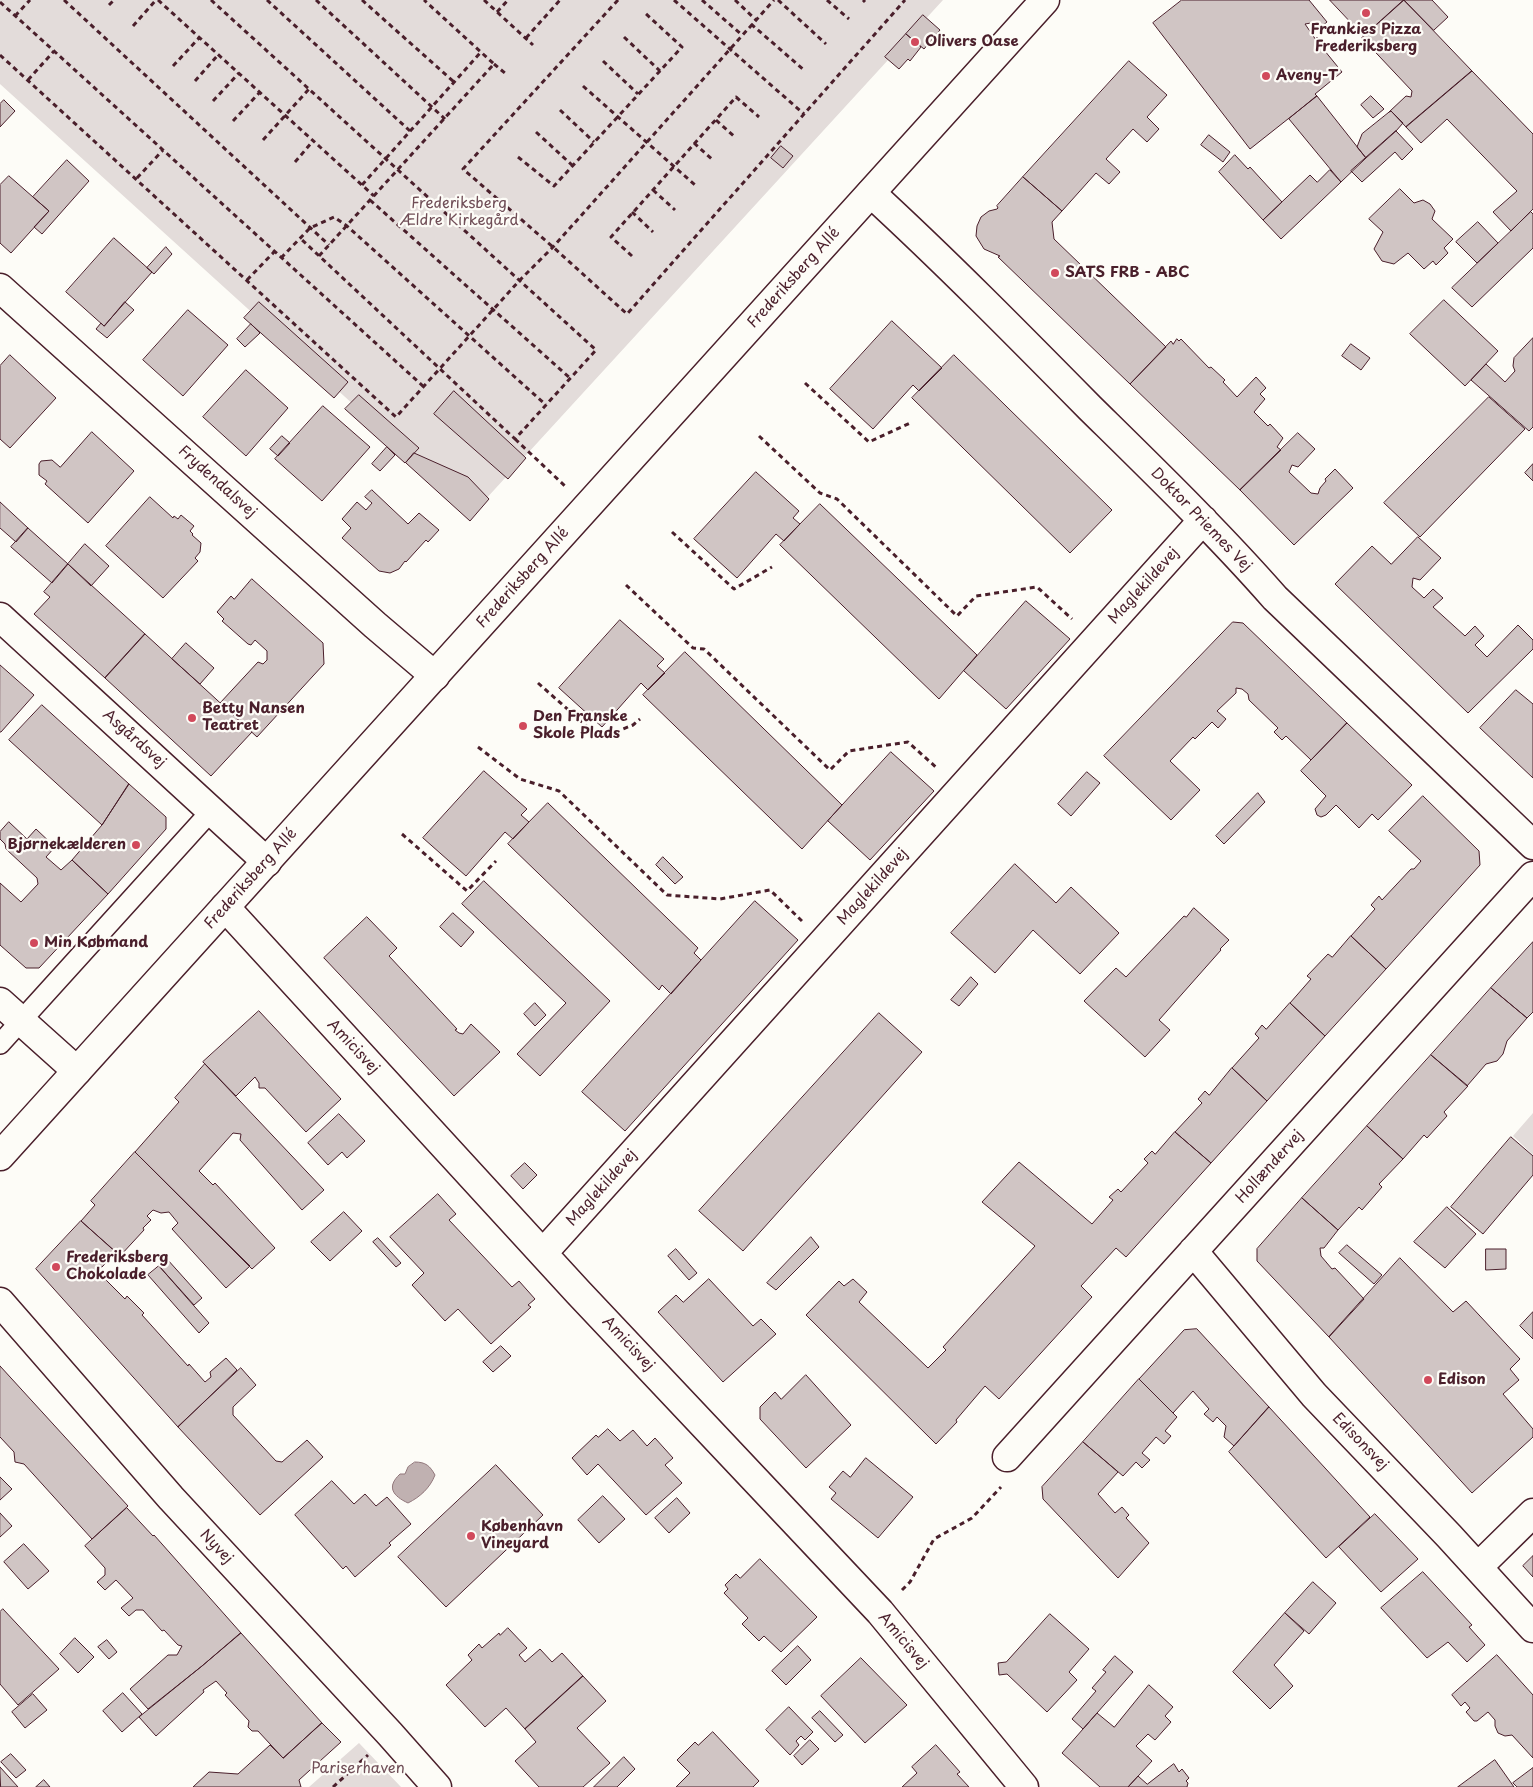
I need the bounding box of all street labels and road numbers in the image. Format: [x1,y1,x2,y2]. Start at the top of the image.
street label: Frederiksberg Allé [744,224,844,332]
street label: Frydendalsvej [174,442,260,522]
street label: Doktor Priemes Vej [1147,464,1255,576]
street label: Frederiksberg Allé [473,524,573,632]
street label: Maglekildevej [1105,544,1183,628]
street label: Asgårdsvej [99,706,169,772]
street label: Frederiksberg Allé [201,825,301,933]
street label: Maglekildevej [834,845,912,929]
street label: Amicisvej [323,1016,383,1078]
street label: Hollændervej [1232,1127,1308,1207]
street label: Maglekildevej [563,1146,641,1230]
street label: Amicisvej [598,1313,658,1375]
street label: Edisonsvej [1328,1410,1392,1474]
street label: Nyvej [196,1526,236,1568]
street label: Amicisvej [874,1609,932,1673]

